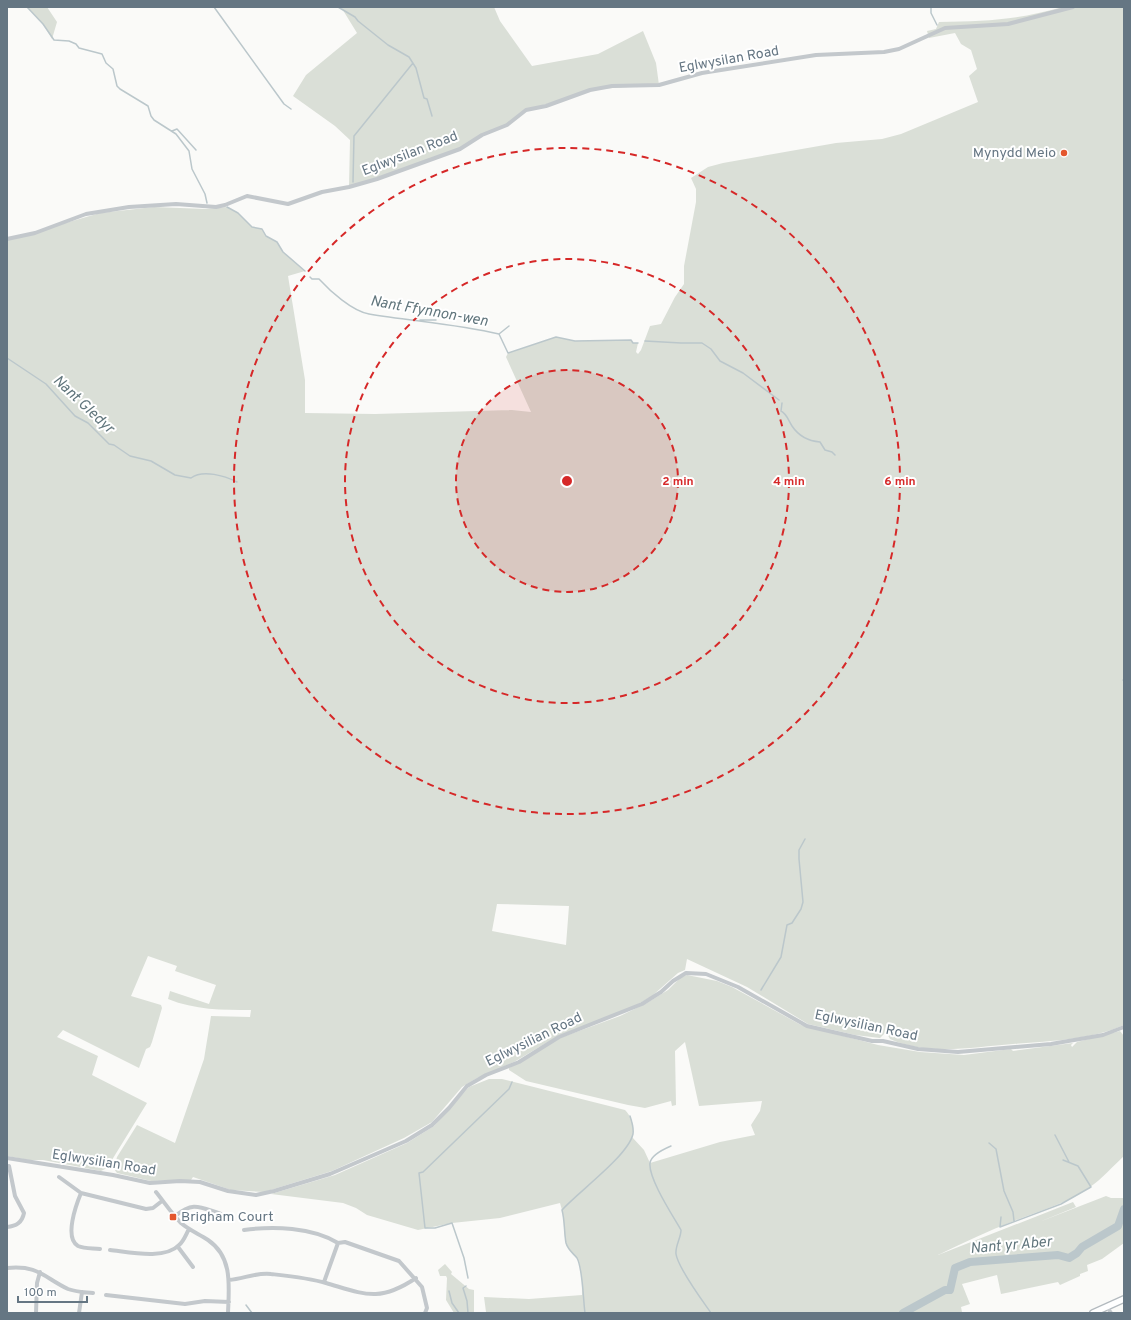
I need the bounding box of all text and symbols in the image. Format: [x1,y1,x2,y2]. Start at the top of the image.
street label: Eglwysilan Road [678,43,780,77]
street label: Eglwysilan Road [360,128,460,180]
place label: Mynydd Meio [973,145,1056,162]
marker: Mynydd Meio [1059,148,1069,158]
water label: Nant Ffynnon-wen [369,292,489,332]
water label: Nant Gledyr [48,372,119,439]
centre of rings [560,474,574,488]
text: 2 min [662,474,694,490]
text: 4 min [773,474,805,490]
text: 6 min [884,474,916,490]
street label: Eglwysilian Road [813,1007,919,1045]
street label: Eglwysilian Road [483,1009,585,1071]
street label: Eglwysilian Road [51,1146,157,1180]
place label: Brigham Court [181,1209,274,1226]
marker: Brigham Court [168,1212,178,1222]
water label: Nant yr Aber [969,1233,1054,1259]
scale bar [18,1278,87,1304]
text: 100 m [24,1285,57,1301]

